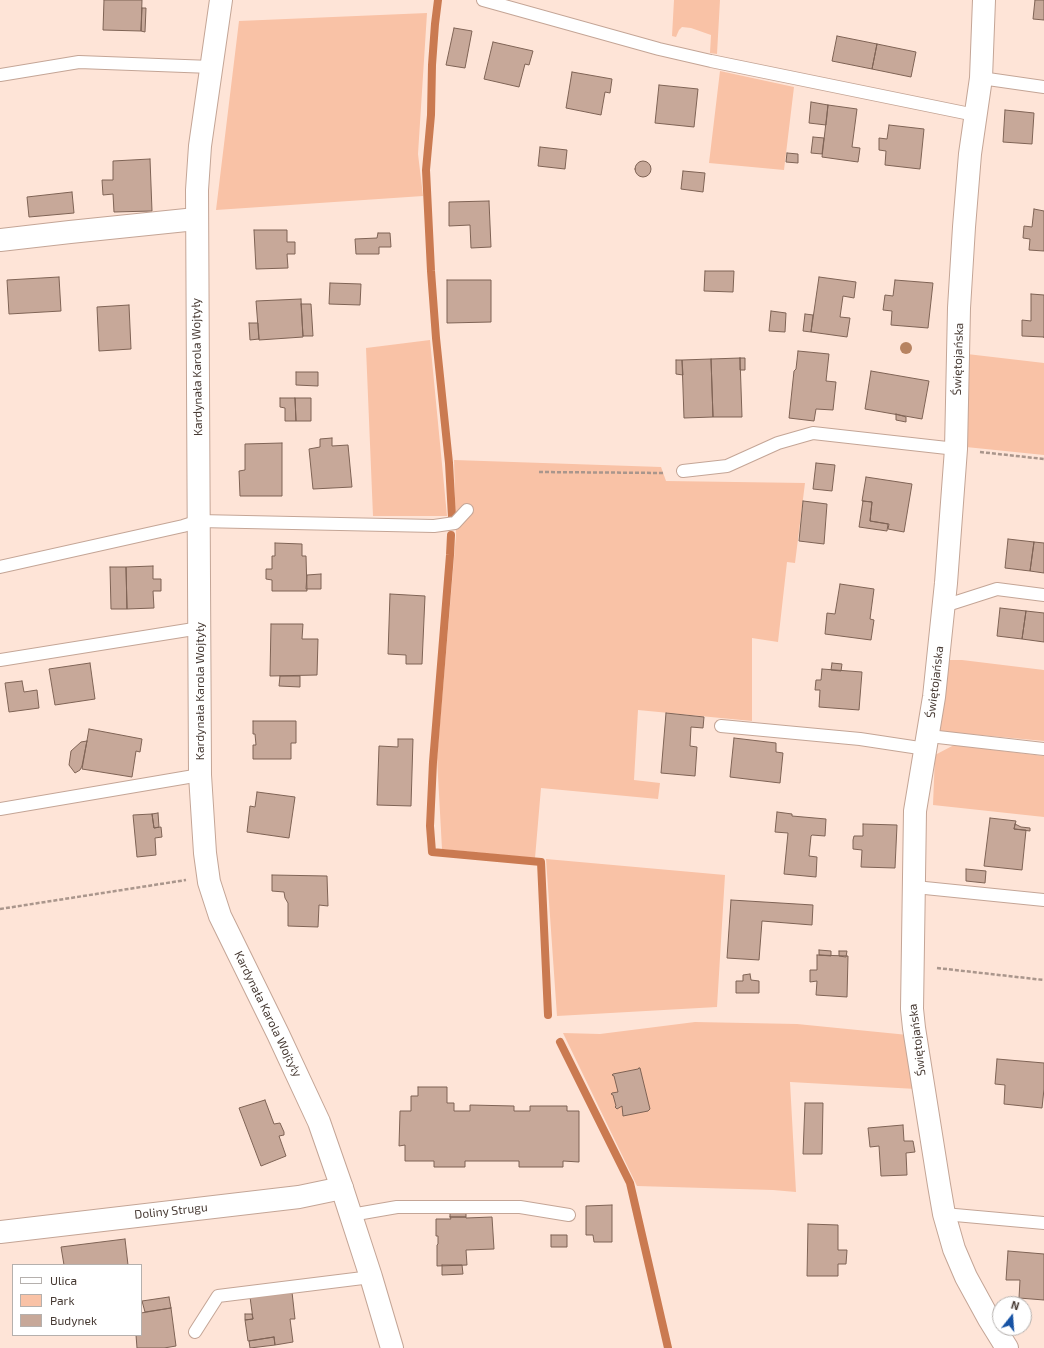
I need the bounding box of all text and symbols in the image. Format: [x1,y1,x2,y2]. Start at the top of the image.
street label: Kardynała Karola Wojtyły [189,298,205,436]
street label: Świętojańska [950,322,966,396]
street label: Kardynała Karola Wojtyły [193,622,207,760]
street label: Świętojańska [923,645,947,719]
street label: Kardynała Karola Wojtyły [231,949,305,1079]
street label: Świętojańska [905,1003,929,1077]
street label: Doliny Strugu [134,1200,208,1222]
legend [12,1264,142,1336]
text: Ulica [50,1273,77,1287]
text: Park [50,1293,75,1307]
north arrow [992,1296,1032,1336]
text: N [1010,1298,1021,1312]
text: Budynek [50,1313,97,1327]

